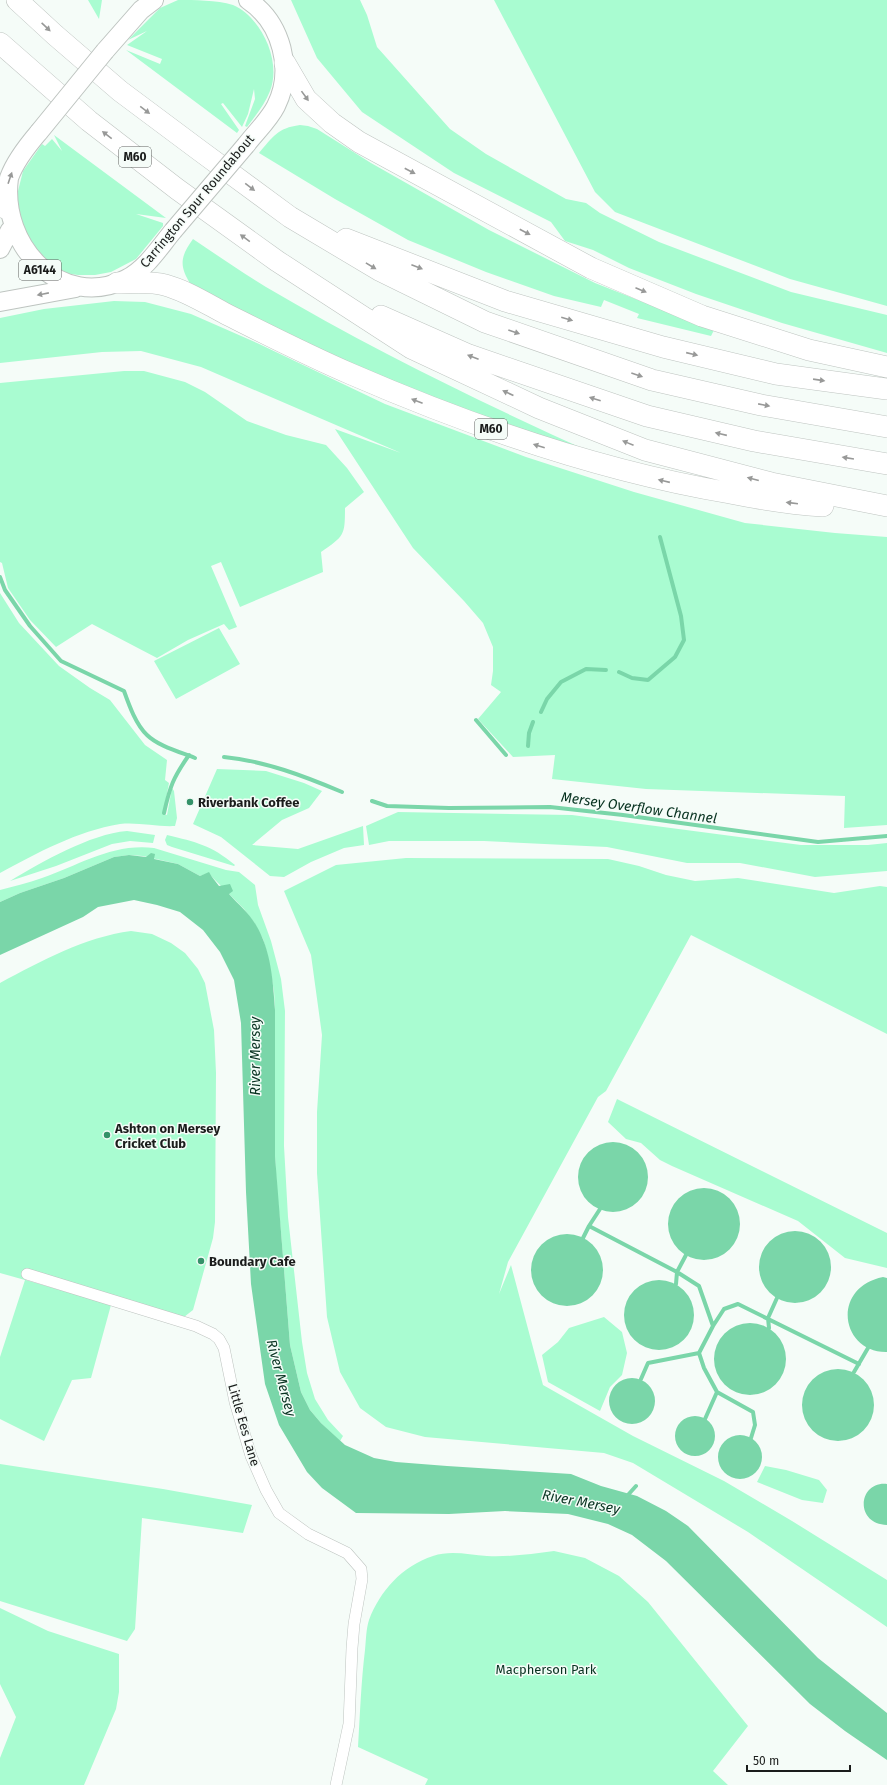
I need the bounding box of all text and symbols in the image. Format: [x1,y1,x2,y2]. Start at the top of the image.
one-way arrow [40,22,51,31]
one-way arrow [301,91,309,101]
one-way arrow [140,106,151,114]
one-way arrow [101,131,112,139]
street label: Carrington Spur Roundabout [137,131,257,271]
road number: M60 [119,147,151,167]
one-way arrow [404,168,416,174]
one-way arrow [7,171,13,183]
one-way arrow [244,183,255,192]
one-way arrow [519,229,531,236]
one-way arrow [240,234,250,242]
road number: A6144 [19,260,61,280]
one-way arrow [365,262,377,269]
one-way arrow [412,264,424,270]
one-way arrow [636,287,648,293]
one-way arrow [37,292,49,298]
one-way arrow [561,316,573,322]
one-way arrow [509,330,521,336]
one-way arrow [685,351,698,357]
one-way arrow [466,353,478,359]
one-way arrow [632,372,644,378]
one-way arrow [813,377,825,383]
one-way arrow [502,390,513,396]
one-way arrow [589,396,601,402]
one-way arrow [410,398,422,404]
one-way arrow [757,402,770,408]
road number: M60 [475,419,507,439]
one-way arrow [715,430,727,436]
one-way arrow [621,440,633,446]
one-way arrow [533,442,545,448]
one-way arrow [842,455,854,461]
one-way arrow [746,475,759,481]
one-way arrow [658,477,670,483]
one-way arrow [786,499,798,506]
water label: Mersey Overflow Channel [560,789,718,827]
place label: Riverbank Coffee [198,795,299,810]
marker: Riverbank Coffee [185,797,195,807]
water label: River Mersey [247,1015,264,1095]
place label: Ashton on Mersey Cricket Club [114,1121,220,1151]
marker: Ashton on Mersey Cricket Club [102,1130,112,1140]
place label: Boundary Cafe [209,1254,296,1269]
marker: Boundary Cafe [196,1256,206,1266]
water label: River Mersey [263,1338,300,1419]
street label: Little Ees Lane [225,1382,263,1468]
water label: River Mersey [541,1486,622,1518]
park label: Macpherson Park [496,1662,597,1677]
scale bar [747,1747,850,1773]
text: 50 m [753,1754,779,1768]

